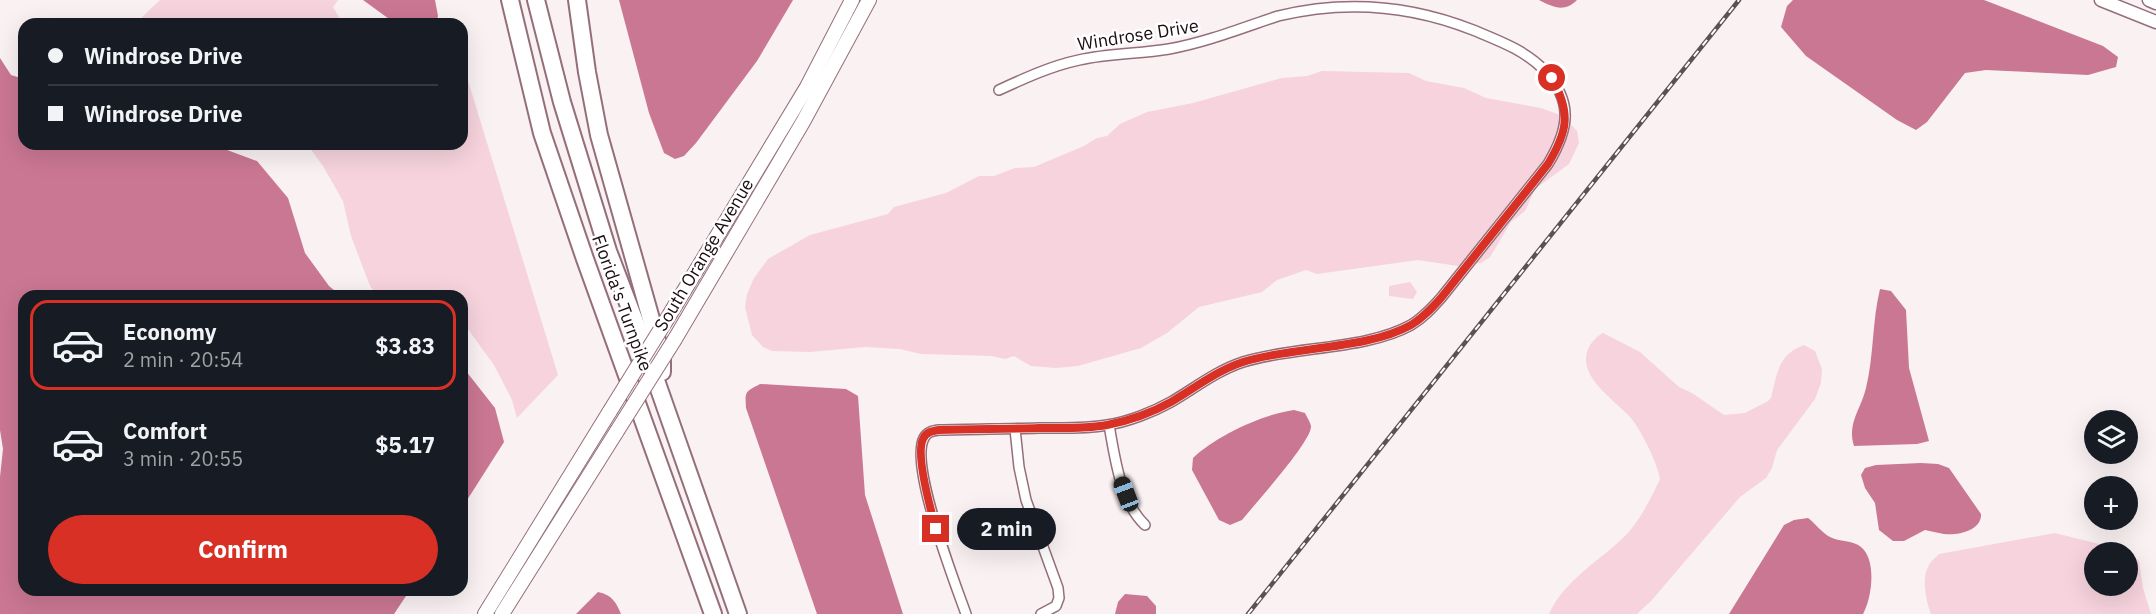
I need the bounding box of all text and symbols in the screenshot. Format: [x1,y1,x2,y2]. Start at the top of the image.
street label: Windrose Drive [1076,14,1200,55]
text: Windrose Drive [84,41,243,70]
route start [1538,64,1565,91]
text: Windrose Drive [84,99,243,128]
street label: South Orange Avenue [649,174,758,335]
street label: Florida's Turnpike [587,231,658,374]
text: Economy [123,317,217,346]
icon: car [51,318,105,372]
text: $3.83 [375,331,435,360]
text: 2 min · 20:54 [123,346,243,373]
map controls [2084,410,2138,596]
button: layers [2084,410,2138,464]
text: Comfort [123,416,207,445]
icon: car [51,417,105,471]
text: $5.17 [375,430,435,459]
text: 3 min · 20:55 [123,445,243,472]
car [1111,474,1141,514]
button: + [2084,476,2138,530]
callout: 2 min [957,508,1056,550]
button: Confirm [48,515,438,584]
route end [922,515,949,542]
text: 2 min [980,515,1033,542]
button: − [2084,542,2138,596]

